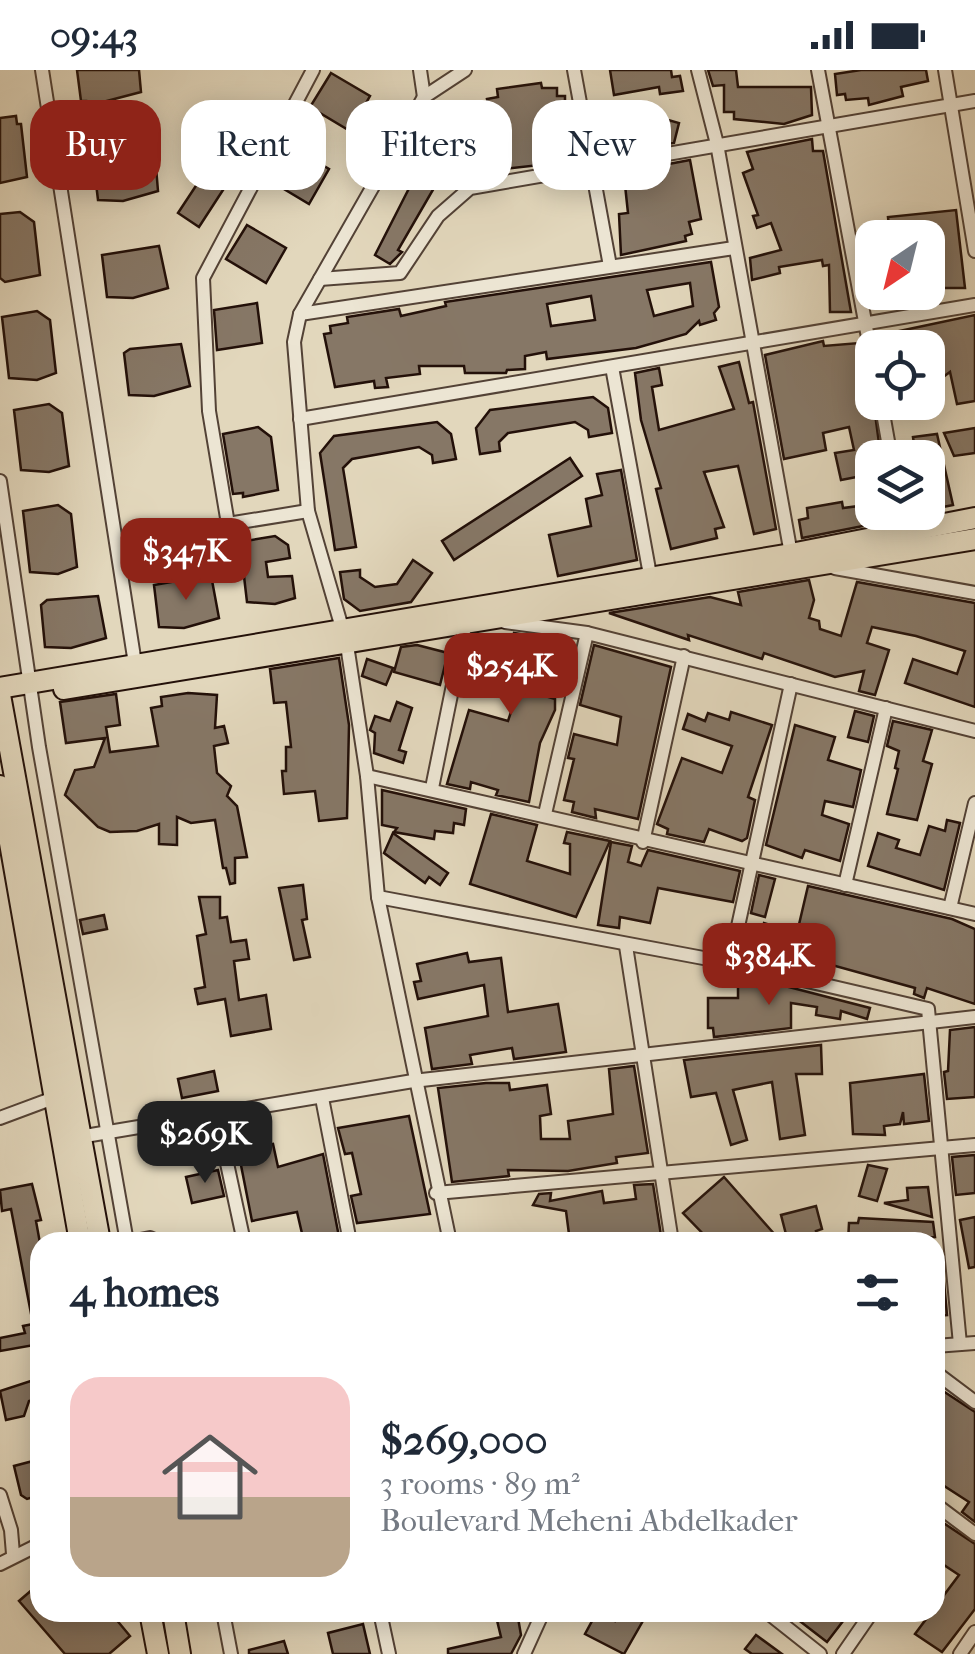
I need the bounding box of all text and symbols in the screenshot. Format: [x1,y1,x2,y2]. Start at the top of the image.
text: 09:43 [50,13,138,58]
chip: Buy [30,100,161,190]
chip: Rent [181,100,326,190]
chip: Filters [346,100,512,190]
chip: New [532,100,671,190]
north arrow [855,220,945,310]
map controls [855,220,945,530]
button: locate [855,330,945,420]
button: layers [855,440,945,530]
pin: $347K [116,518,256,603]
text: $347K [142,532,230,569]
pin: $254K [441,633,581,718]
text: $254K [466,647,556,684]
pin: $384K [699,923,839,1008]
text: $384K [725,937,813,974]
pin: $269K [135,1101,275,1186]
text: $269K [159,1115,251,1152]
icon: filters [850,1265,905,1320]
text: 4 homes [70,1268,219,1317]
text: $269,000 [380,1416,548,1465]
icon: home [150,1417,270,1537]
text: 3 rooms · 89 m² [380,1465,580,1502]
text: Boulevard Meheni Abdelkader [380,1502,798,1539]

